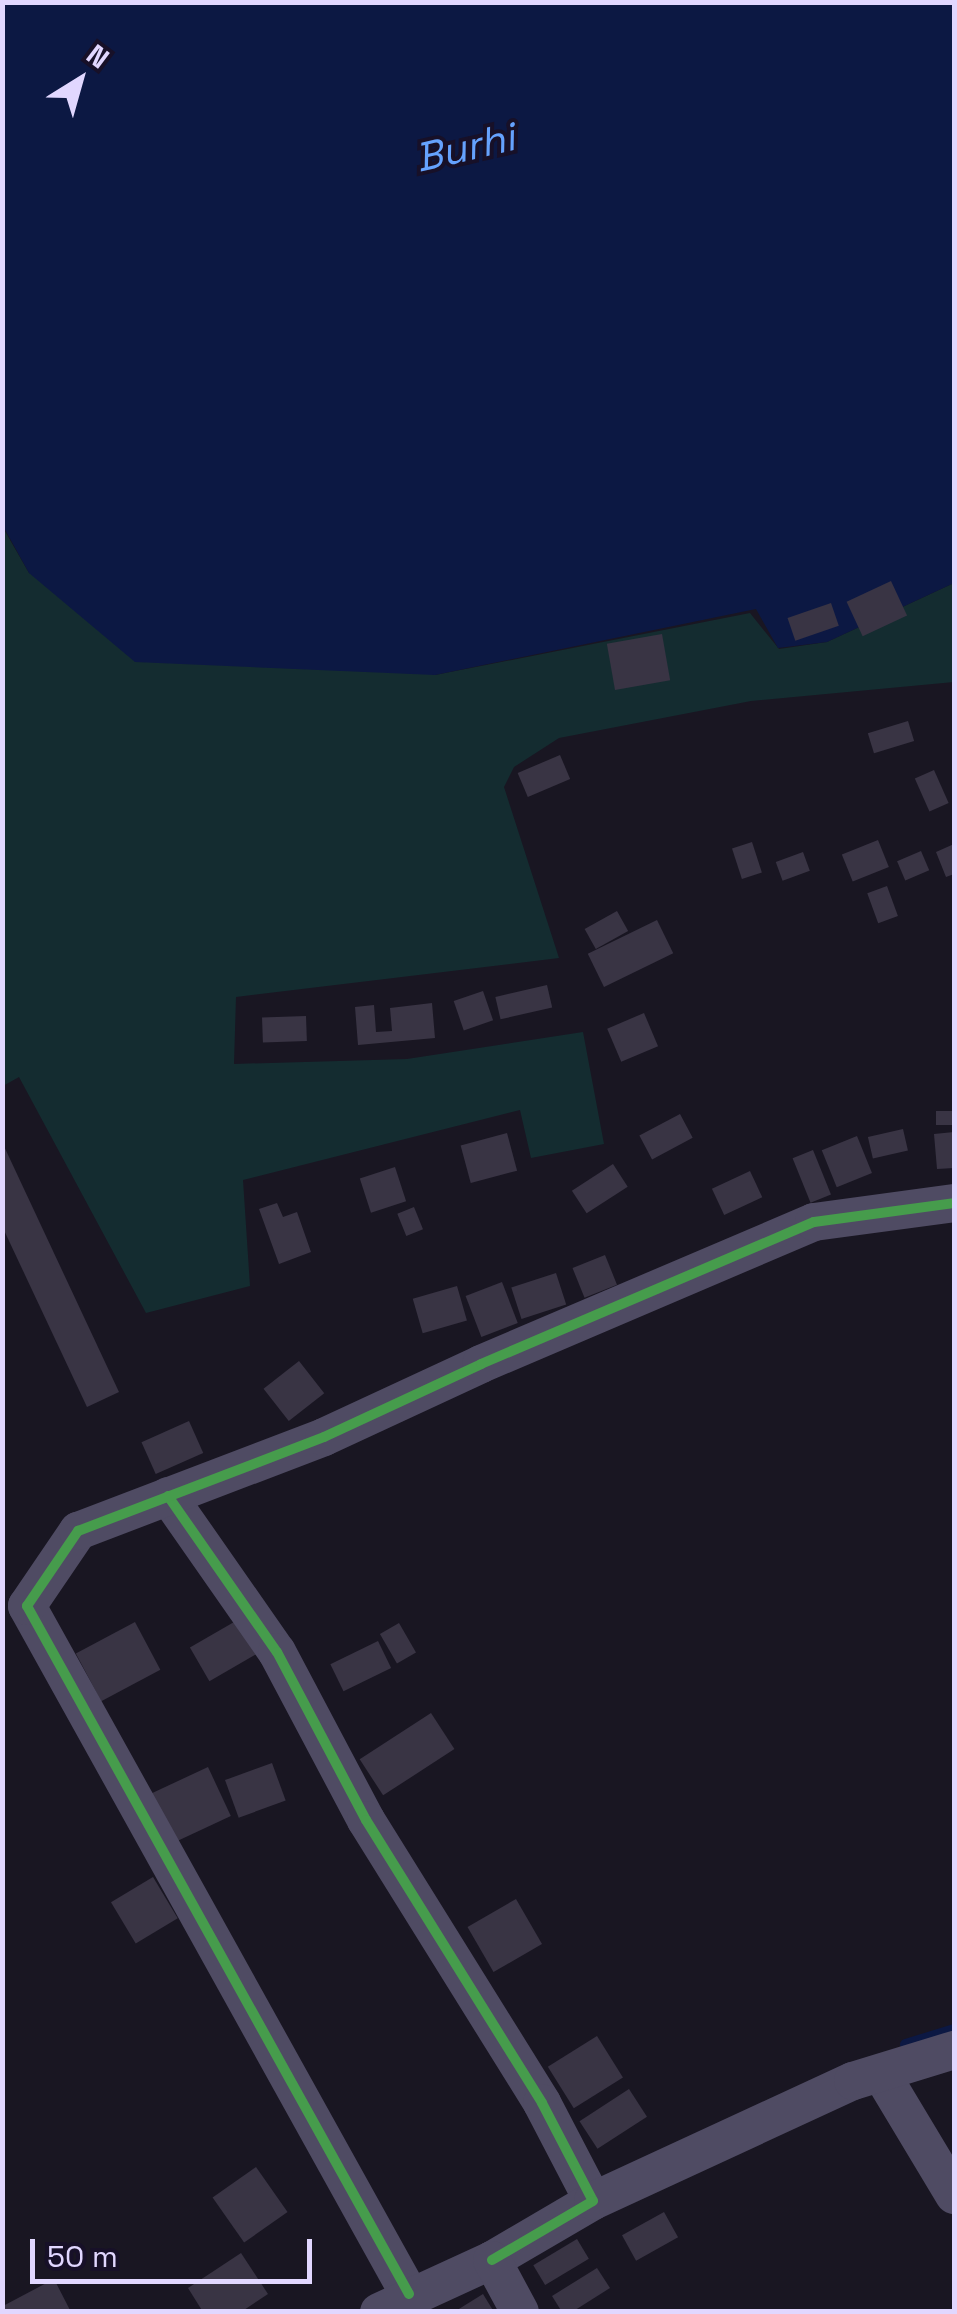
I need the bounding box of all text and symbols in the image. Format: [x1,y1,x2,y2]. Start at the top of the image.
north arrow [30,30,130,130]
text: N [80,36,116,76]
water label: Burhi [411,113,519,183]
scale bar [35,2219,318,2281]
text: 50 m [47,2237,118,2276]

